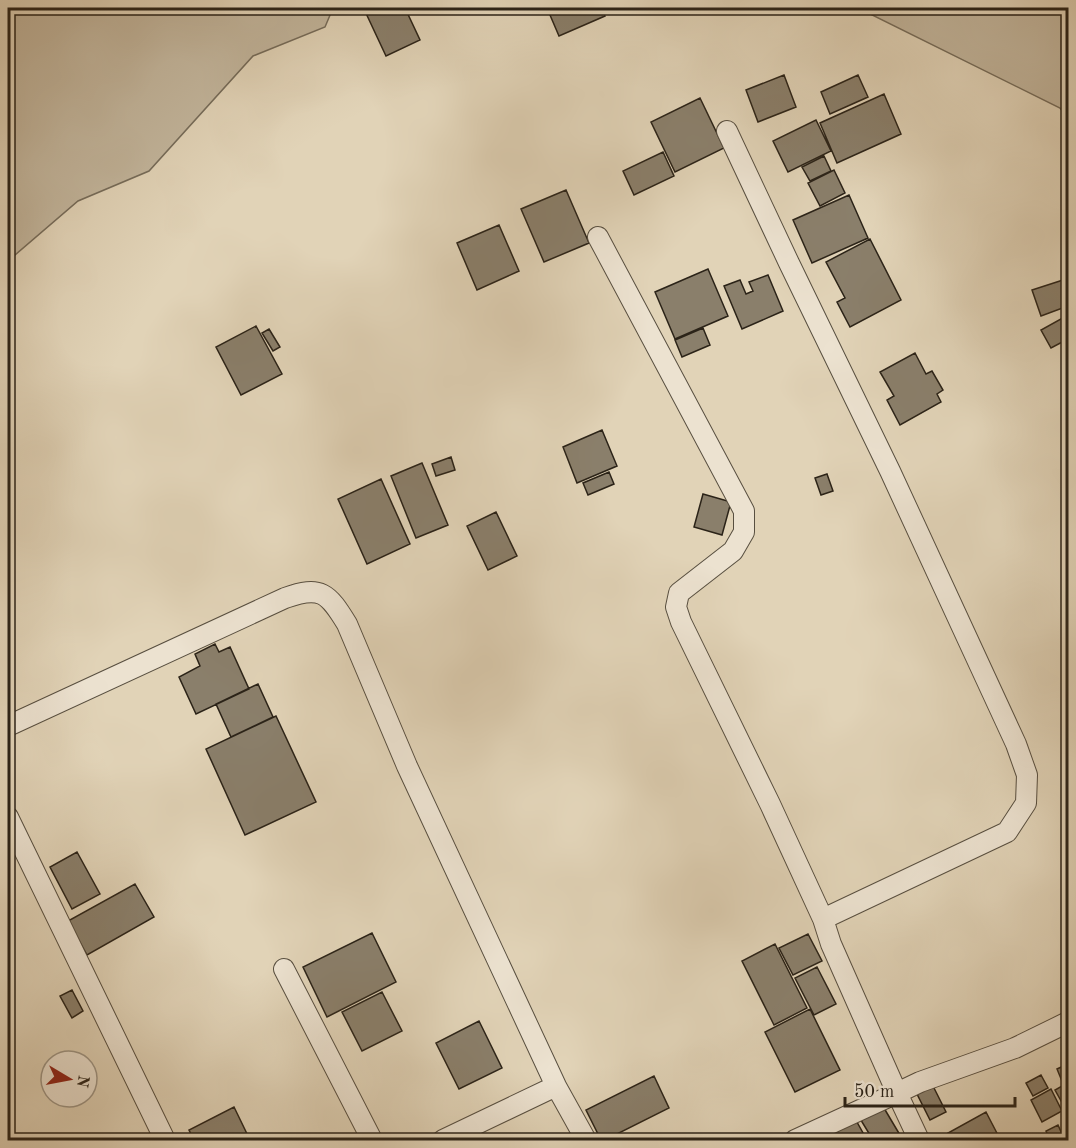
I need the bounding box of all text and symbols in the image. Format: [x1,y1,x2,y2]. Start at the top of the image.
north arrow [39,1049,99,1109]
scale bar [845,1070,1014,1108]
text: N [73,1074,91,1089]
text: 50 m [854,1083,894,1101]

